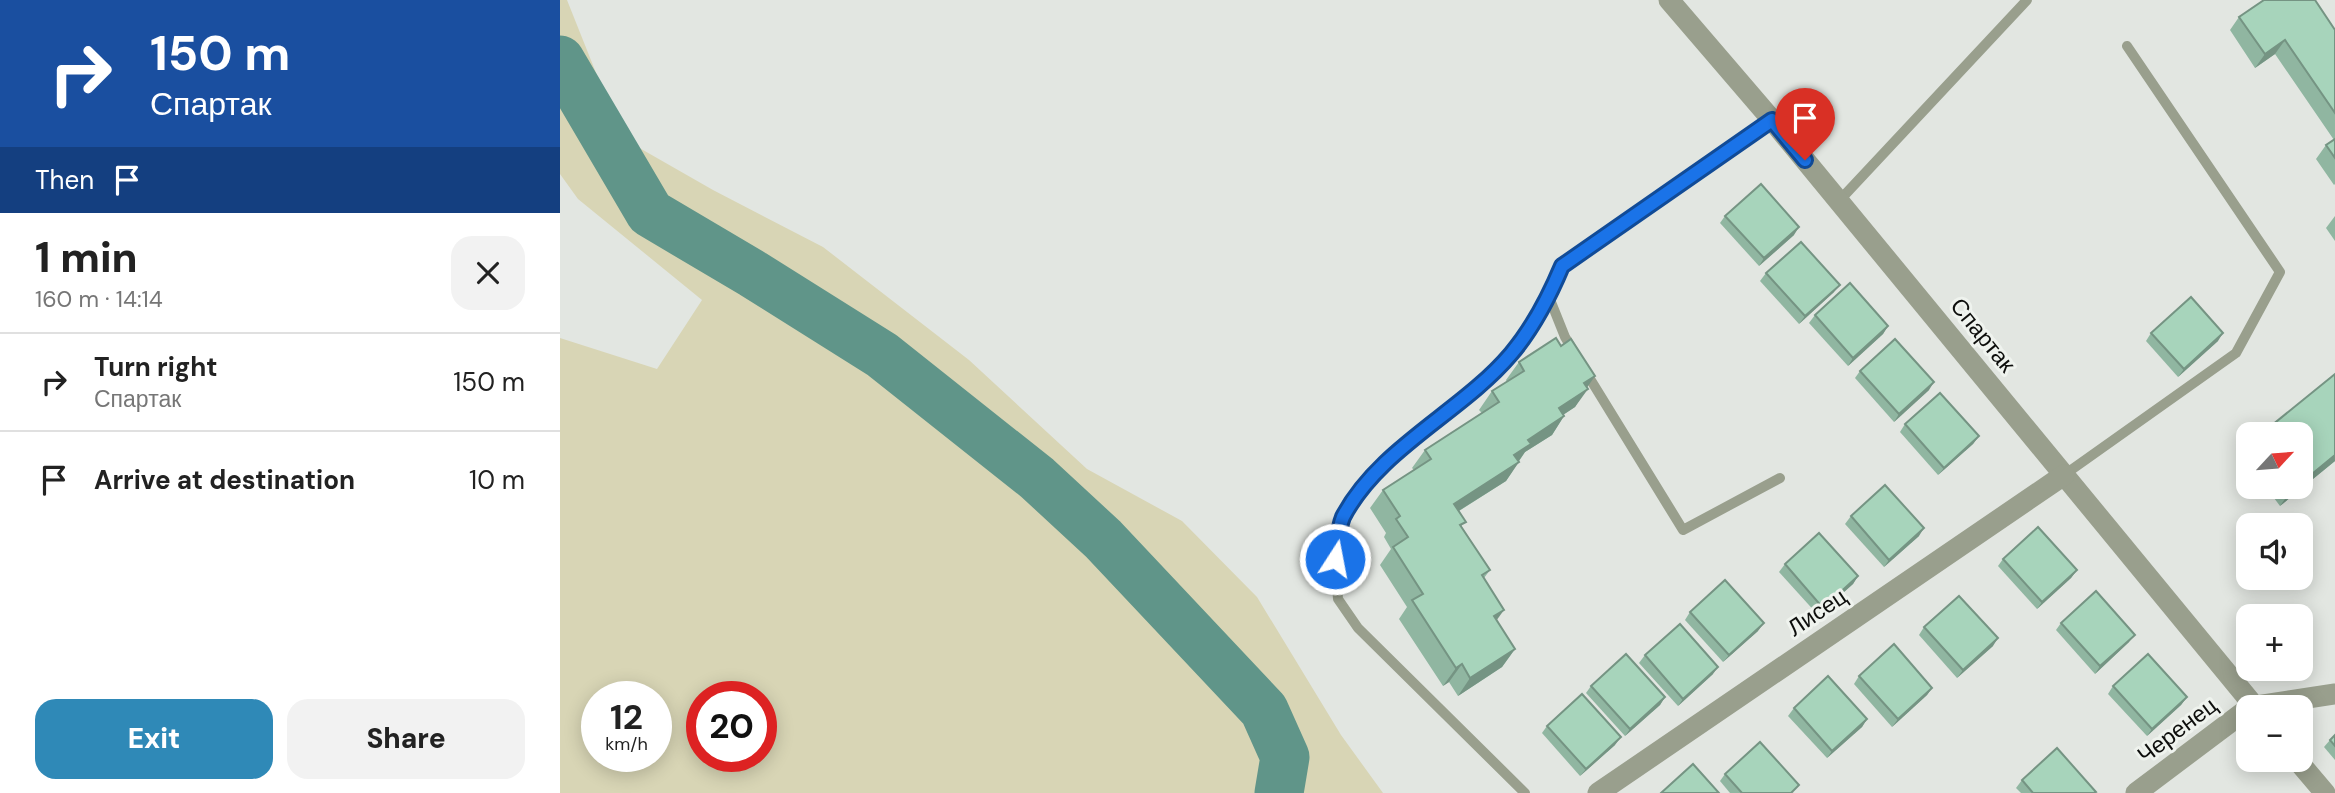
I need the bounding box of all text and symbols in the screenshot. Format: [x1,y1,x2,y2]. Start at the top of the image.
text: 150 m [150,21,290,85]
icon: right [35,28,126,119]
text: Спартак [150,83,271,125]
pin [1775,88,1835,160]
icon: arrive [1786,99,1824,137]
icon: arrive [108,161,146,199]
text: Then [35,163,94,197]
text: 1 min [35,230,138,285]
button: close [451,236,525,310]
text: 160 m · 14:14 [35,284,163,314]
street label: Спартак [1944,292,2023,379]
text: Turn right [94,350,218,384]
icon: right [35,363,73,401]
text: 150 m [453,365,525,399]
text: Спартак [94,384,181,414]
north arrow [2236,422,2314,499]
map controls [2236,422,2313,772]
icon: arrive [35,461,73,499]
text: Arrive at destination [94,463,355,497]
text: 10 m [469,463,525,497]
button: sound [2236,513,2313,590]
position arrow [1298,522,1372,596]
street label: Лисец [1781,581,1853,643]
button: + [2236,604,2313,681]
speed limit sign: 20 [686,681,777,772]
street label: Черенец [2131,690,2223,770]
text: 12 [610,694,643,740]
button: − [2236,695,2313,772]
button: Exit [35,699,273,779]
button: Share [287,699,525,779]
text: km/h [605,732,648,756]

